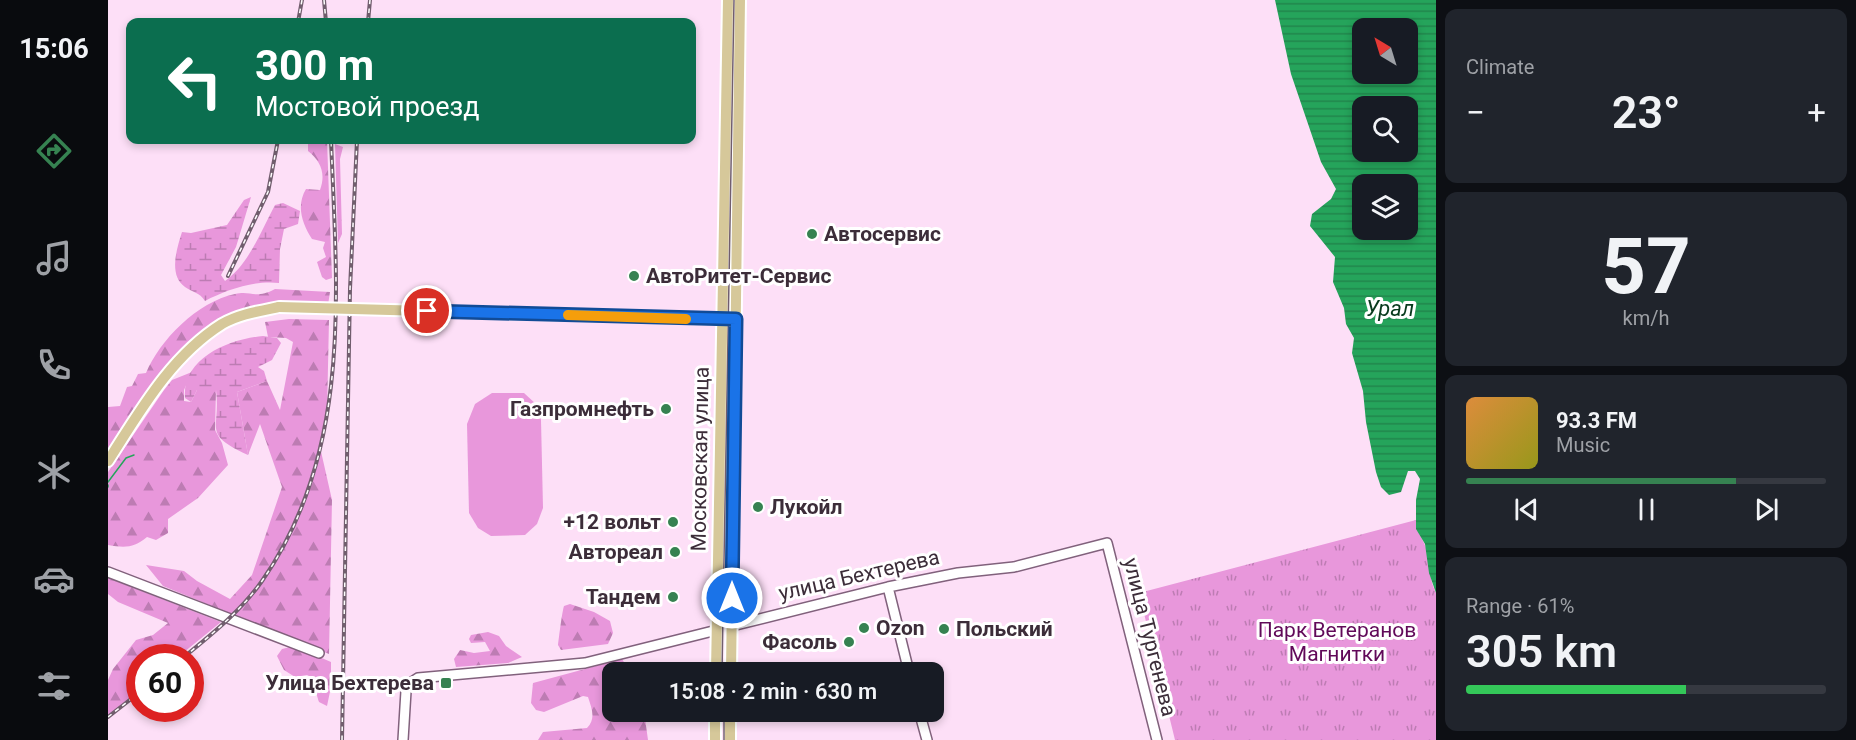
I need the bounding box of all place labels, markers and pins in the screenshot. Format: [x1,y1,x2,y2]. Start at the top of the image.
place label: Автосервис [824,222,941,246]
marker: Автосервис [805,227,819,241]
place label: АвтоРитет-Сервис [646,264,831,288]
marker: АвтоРитет-Сервис [627,269,641,283]
pin [401,285,452,336]
place label: Газпромнефть [510,397,654,421]
marker: Газпромнефть [659,402,673,416]
place label: Лукойл [770,495,842,519]
marker: Лукойл [751,500,765,514]
place label: +12 вольт [564,510,661,534]
marker: +12 вольт [666,515,680,529]
place label: Автореал [569,540,663,564]
marker: Автореал [668,545,682,559]
place label: Тандем [586,585,661,609]
marker: Тандем [666,590,680,604]
place label: Ozon [876,616,925,640]
place label: Польский [956,617,1053,641]
marker: Ozon [857,621,871,635]
marker: Польский [937,622,951,636]
place label: Фасоль [762,630,837,654]
marker: Фасоль [842,635,856,649]
place label: Улица Бехтерева [266,671,434,695]
marker: Улица Бехтерева [439,676,453,690]

